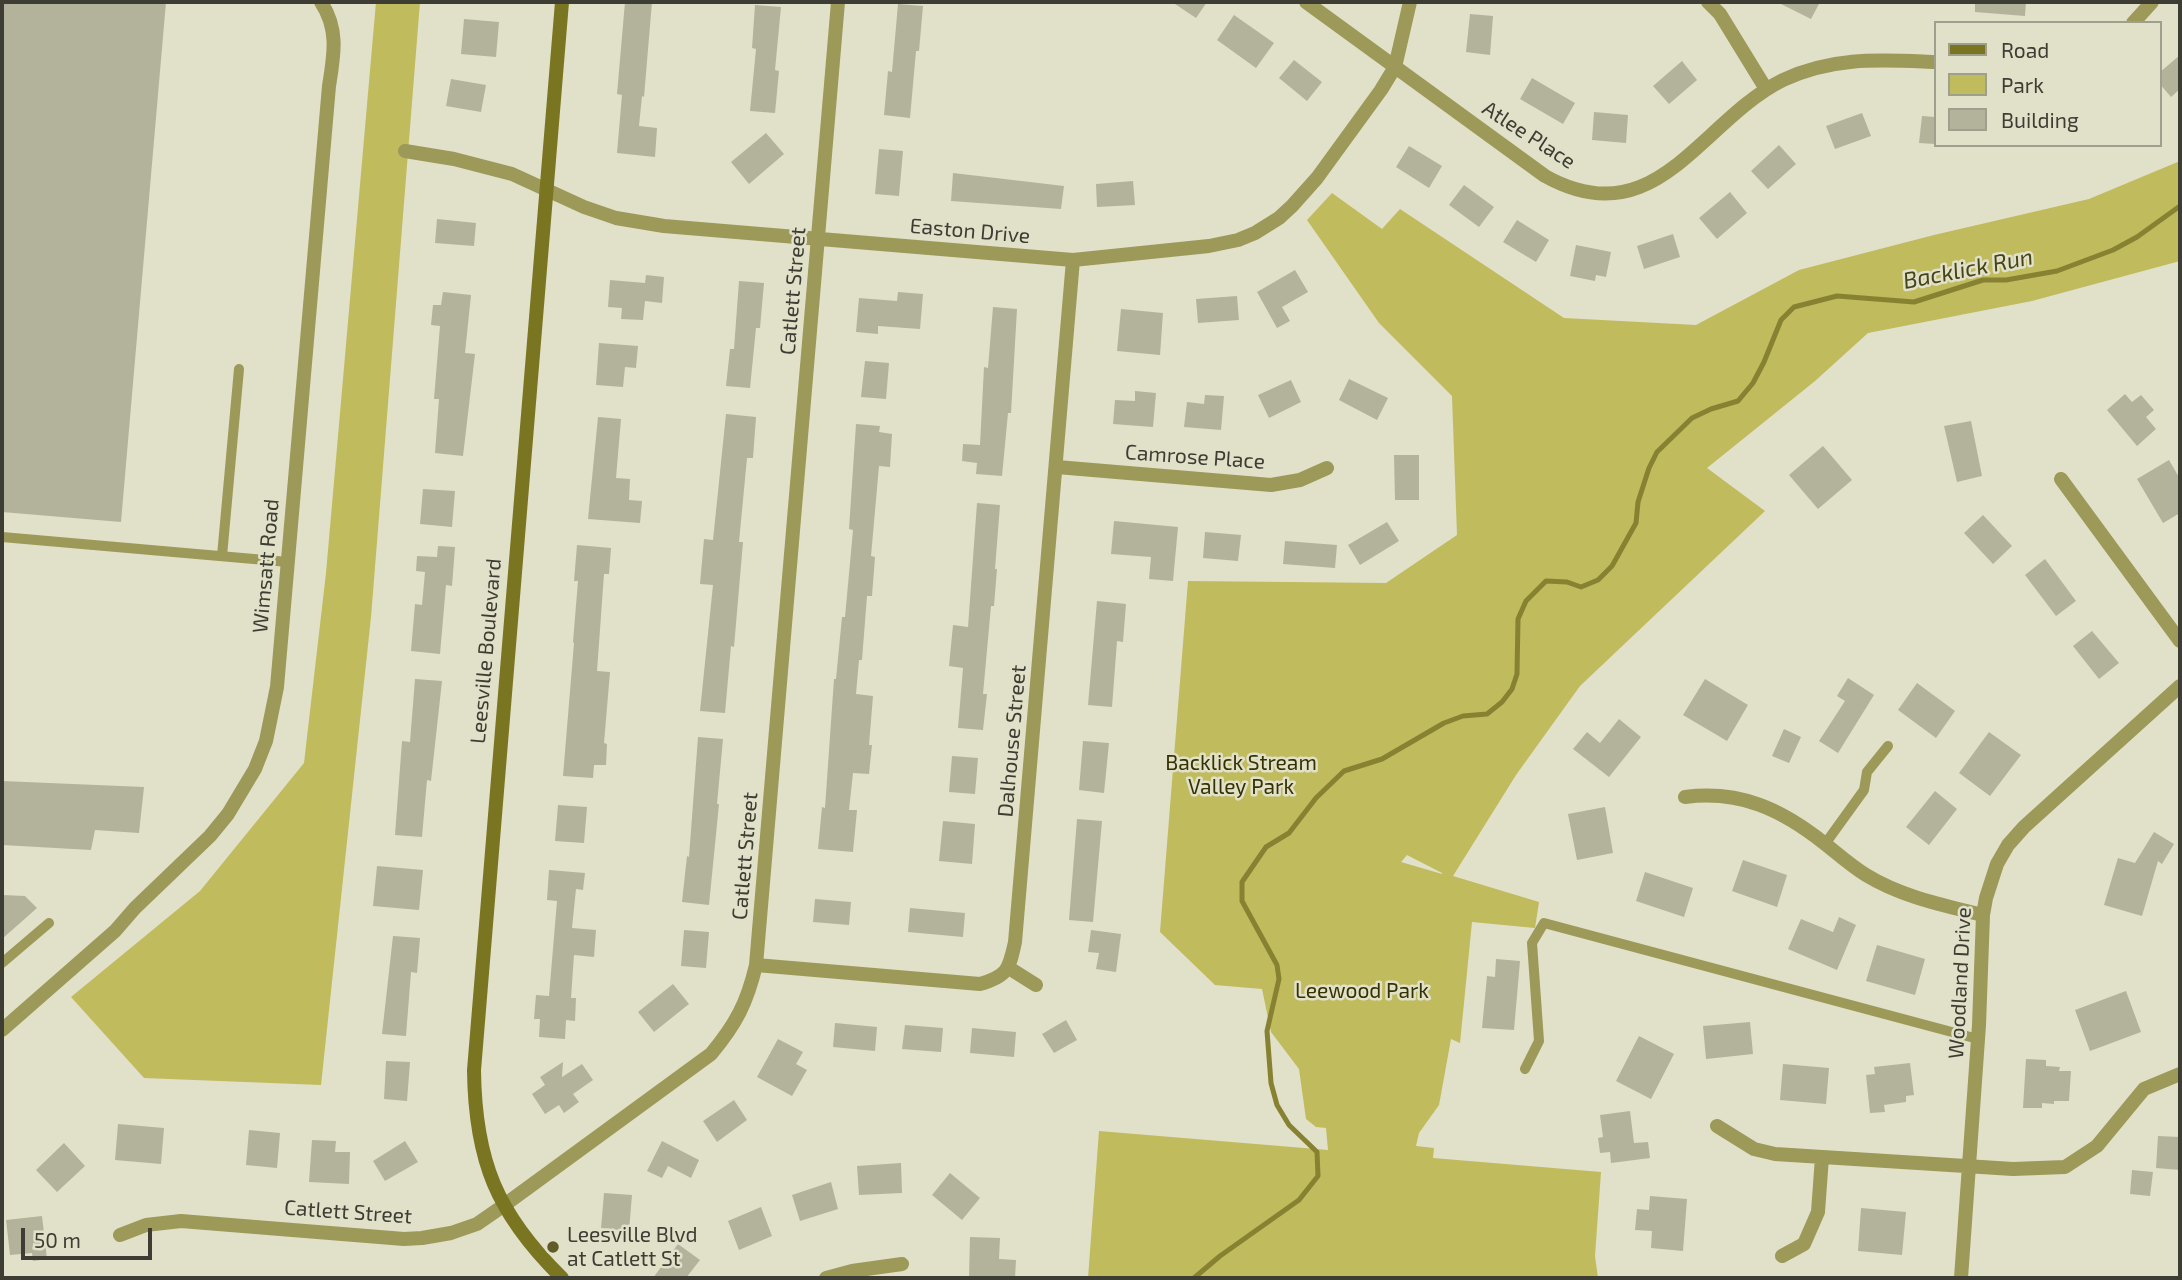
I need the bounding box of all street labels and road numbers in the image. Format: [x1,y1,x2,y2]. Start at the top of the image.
street label: Atlee Place [1478,96,1580,174]
street label: Easton Drive [909,213,1031,249]
street label: Catlett Street [775,226,811,356]
street label: Camrose Place [1124,440,1266,474]
street label: Wimsatt Road [248,498,284,634]
street label: Leesville Boulevard [465,557,507,745]
street label: Dalhouse Street [993,664,1031,818]
street label: Catlett Street [727,791,763,921]
street label: Woodland Drive [1943,906,1977,1060]
street label: Catlett Street [283,1195,413,1229]

